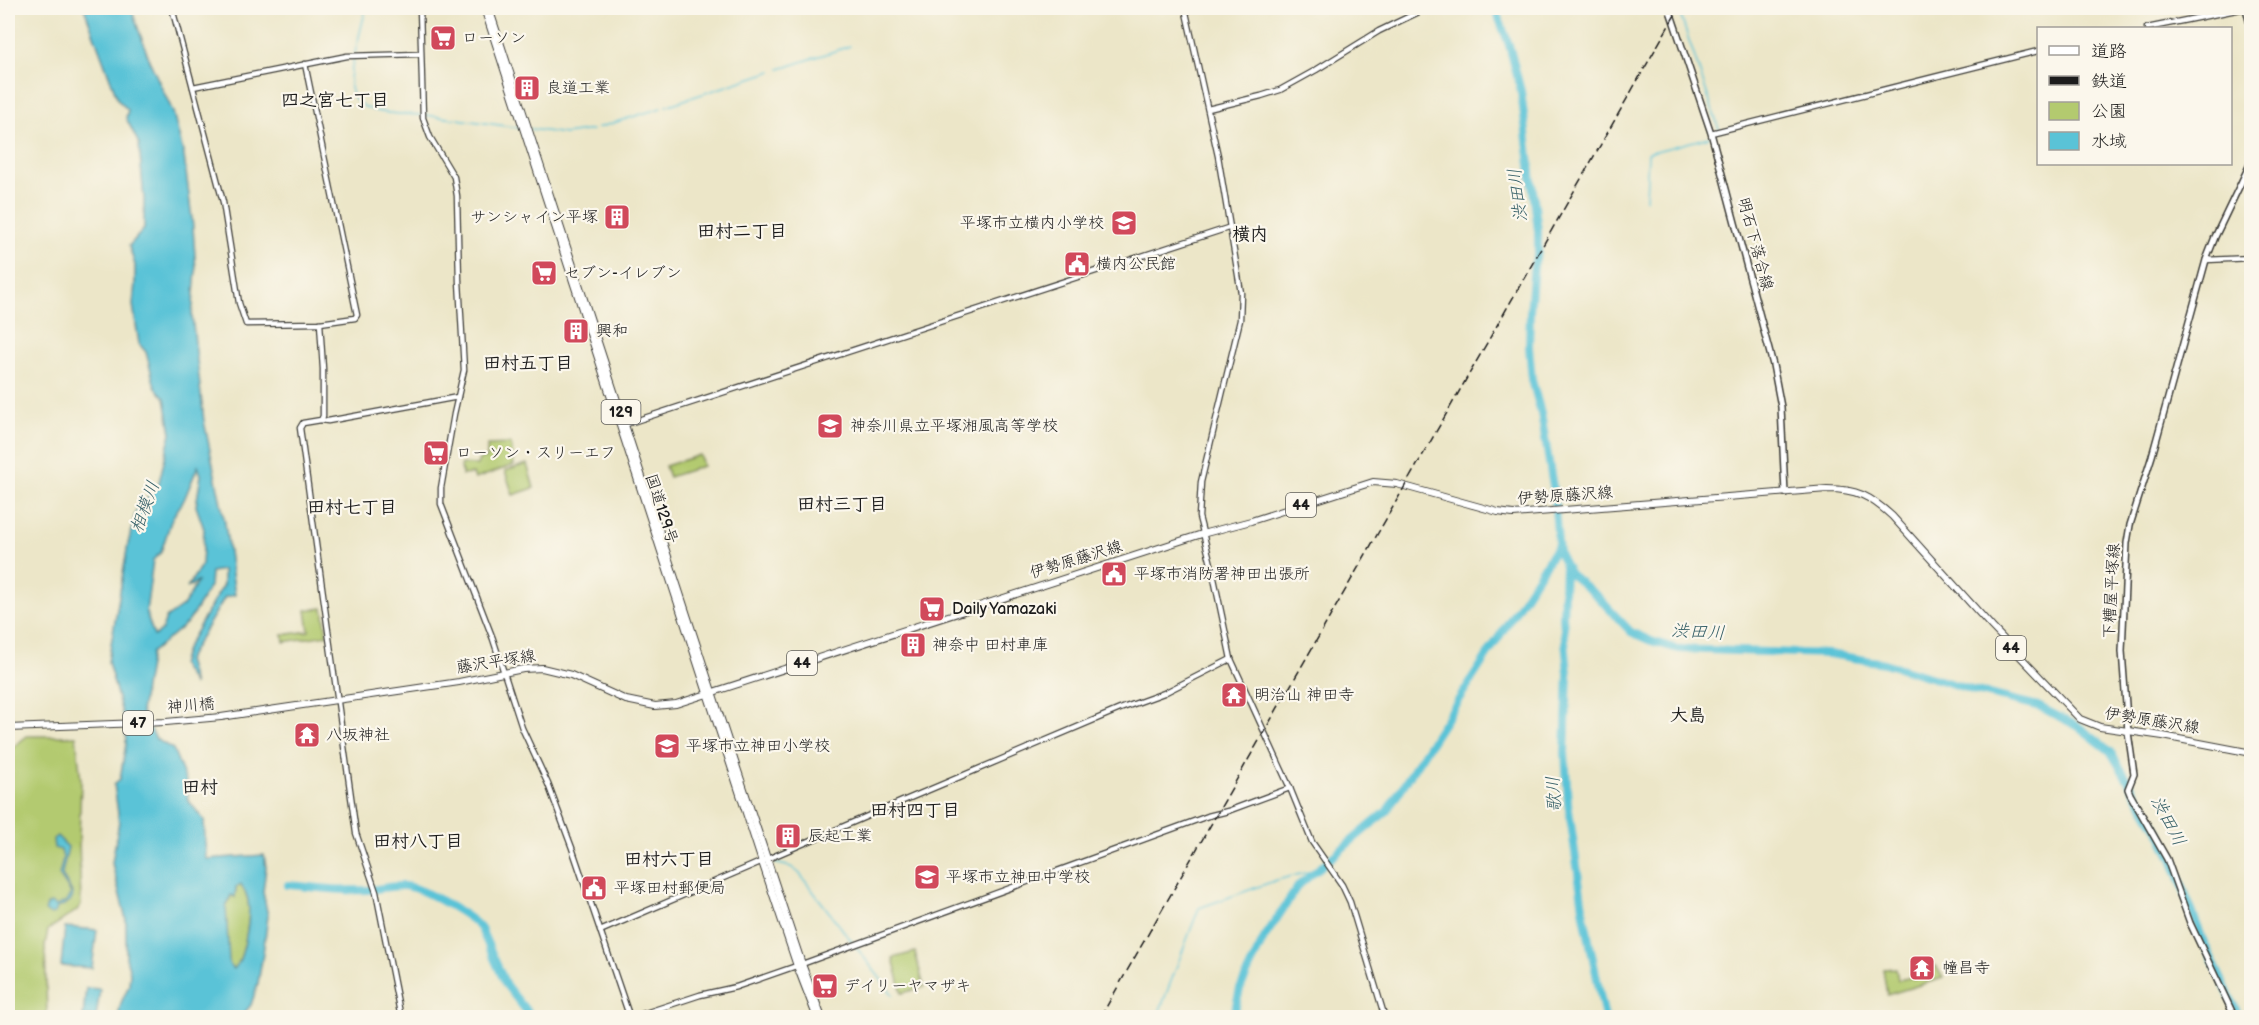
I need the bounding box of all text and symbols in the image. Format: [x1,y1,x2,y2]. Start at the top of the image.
supermarket icon: ローソン [428,23,458,53]
legend [2037,27,2232,165]
place label: ローソン [462,29,526,48]
text: 道路 [2091,41,2127,62]
text: 鉄道 [2091,71,2127,92]
building icon: 良道工業 [512,73,542,103]
place label: 良道工業 [546,79,610,98]
district label: 四之宮七丁目 [281,90,389,111]
text: 公園 [2091,101,2127,122]
text: 水域 [2091,131,2127,152]
water label: 渋田川 [1504,167,1532,223]
street label: 明石下落合線 [1733,195,1777,293]
building icon: サンシャイン平塚 [602,202,632,232]
place label: サンシャイン平塚 [470,208,598,227]
school or university icon: 平塚市立横内小学校 [1109,208,1139,238]
place label: 平塚市立横内小学校 [960,214,1104,233]
district label: 田村二丁目 [697,221,787,242]
district label: 横内 [1232,224,1268,245]
public building icon: 横内公民館 [1062,249,1092,279]
place label: 横内公民館 [1096,255,1176,274]
supermarket icon: セブン-イレブン [529,258,559,288]
place label: セブン-イレブン [564,264,682,283]
building icon: 興和 [561,316,591,346]
place label: 興和 [596,322,628,341]
district label: 田村五丁目 [483,353,573,374]
road number: 129 [602,400,640,424]
school or university icon: 神奈川県立平塚湘風高等学校 [815,411,845,441]
place label: 神奈川県立平塚湘風高等学校 [850,417,1058,436]
supermarket icon: ローソン・スリーエフ [421,438,451,468]
place label: ローソン・スリーエフ [456,444,616,463]
street label: 国道129号 [641,471,681,547]
water label: 相模川 [126,478,164,536]
street label: 伊勢原藤沢線 [1516,483,1614,509]
road number: 44 [1286,493,1316,517]
district label: 田村三丁目 [797,494,887,515]
district label: 田村七丁目 [307,497,397,518]
street label: 伊勢原藤沢線 [1027,537,1125,583]
street label: 下糟屋平塚線 [2100,543,2124,639]
public building icon: 平塚市消防署神田出張所 [1099,559,1129,589]
place label: 平塚市消防署神田出張所 [1134,565,1310,584]
supermarket icon: Daily Yamazaki [917,594,947,624]
place label: Daily Yamazaki [952,600,1057,619]
water label: 渋田川 [1670,620,1726,644]
building icon: 神奈中 田村車庫 [898,630,928,660]
place label: 神奈中 田村車庫 [932,636,1048,655]
road number: 44 [1996,636,2026,660]
street label: 藤沢平塚線 [455,646,537,678]
road number: 44 [787,651,817,675]
temple icon: 明治山 神田寺 [1219,680,1249,710]
place label: 明治山 神田寺 [1254,686,1354,705]
street label: 神川橋 [166,694,216,718]
street label: 伊勢原藤沢線 [2103,704,2201,738]
district label: 大島 [1670,705,1706,726]
road number: 47 [123,711,153,735]
temple icon: 八坂神社 [292,720,322,750]
place label: 八坂神社 [326,726,390,745]
school or university icon: 平塚市立神田小学校 [652,731,682,761]
place label: 平塚市立神田小学校 [686,737,830,756]
water label: 歌川 [1543,775,1565,813]
district label: 田村 [182,777,218,798]
water label: 渋田川 [2146,792,2190,850]
district label: 田村四丁目 [870,800,960,821]
building icon: 辰起工業 [773,821,803,851]
place label: 辰起工業 [808,827,872,846]
district label: 田村八丁目 [373,831,463,852]
district label: 田村六丁目 [624,849,714,870]
school or university icon: 平塚市立神田中学校 [912,862,942,892]
place label: 平塚市立神田中学校 [946,868,1090,887]
public building icon: 平塚田村郵便局 [579,873,609,903]
place label: 平塚田村郵便局 [614,879,726,898]
temple icon: 幢昌寺 [1907,953,1937,983]
place label: 幢昌寺 [1942,959,1990,978]
supermarket icon: デイリーヤマザキ [810,971,840,1001]
place label: デイリーヤマザキ [844,977,971,996]

